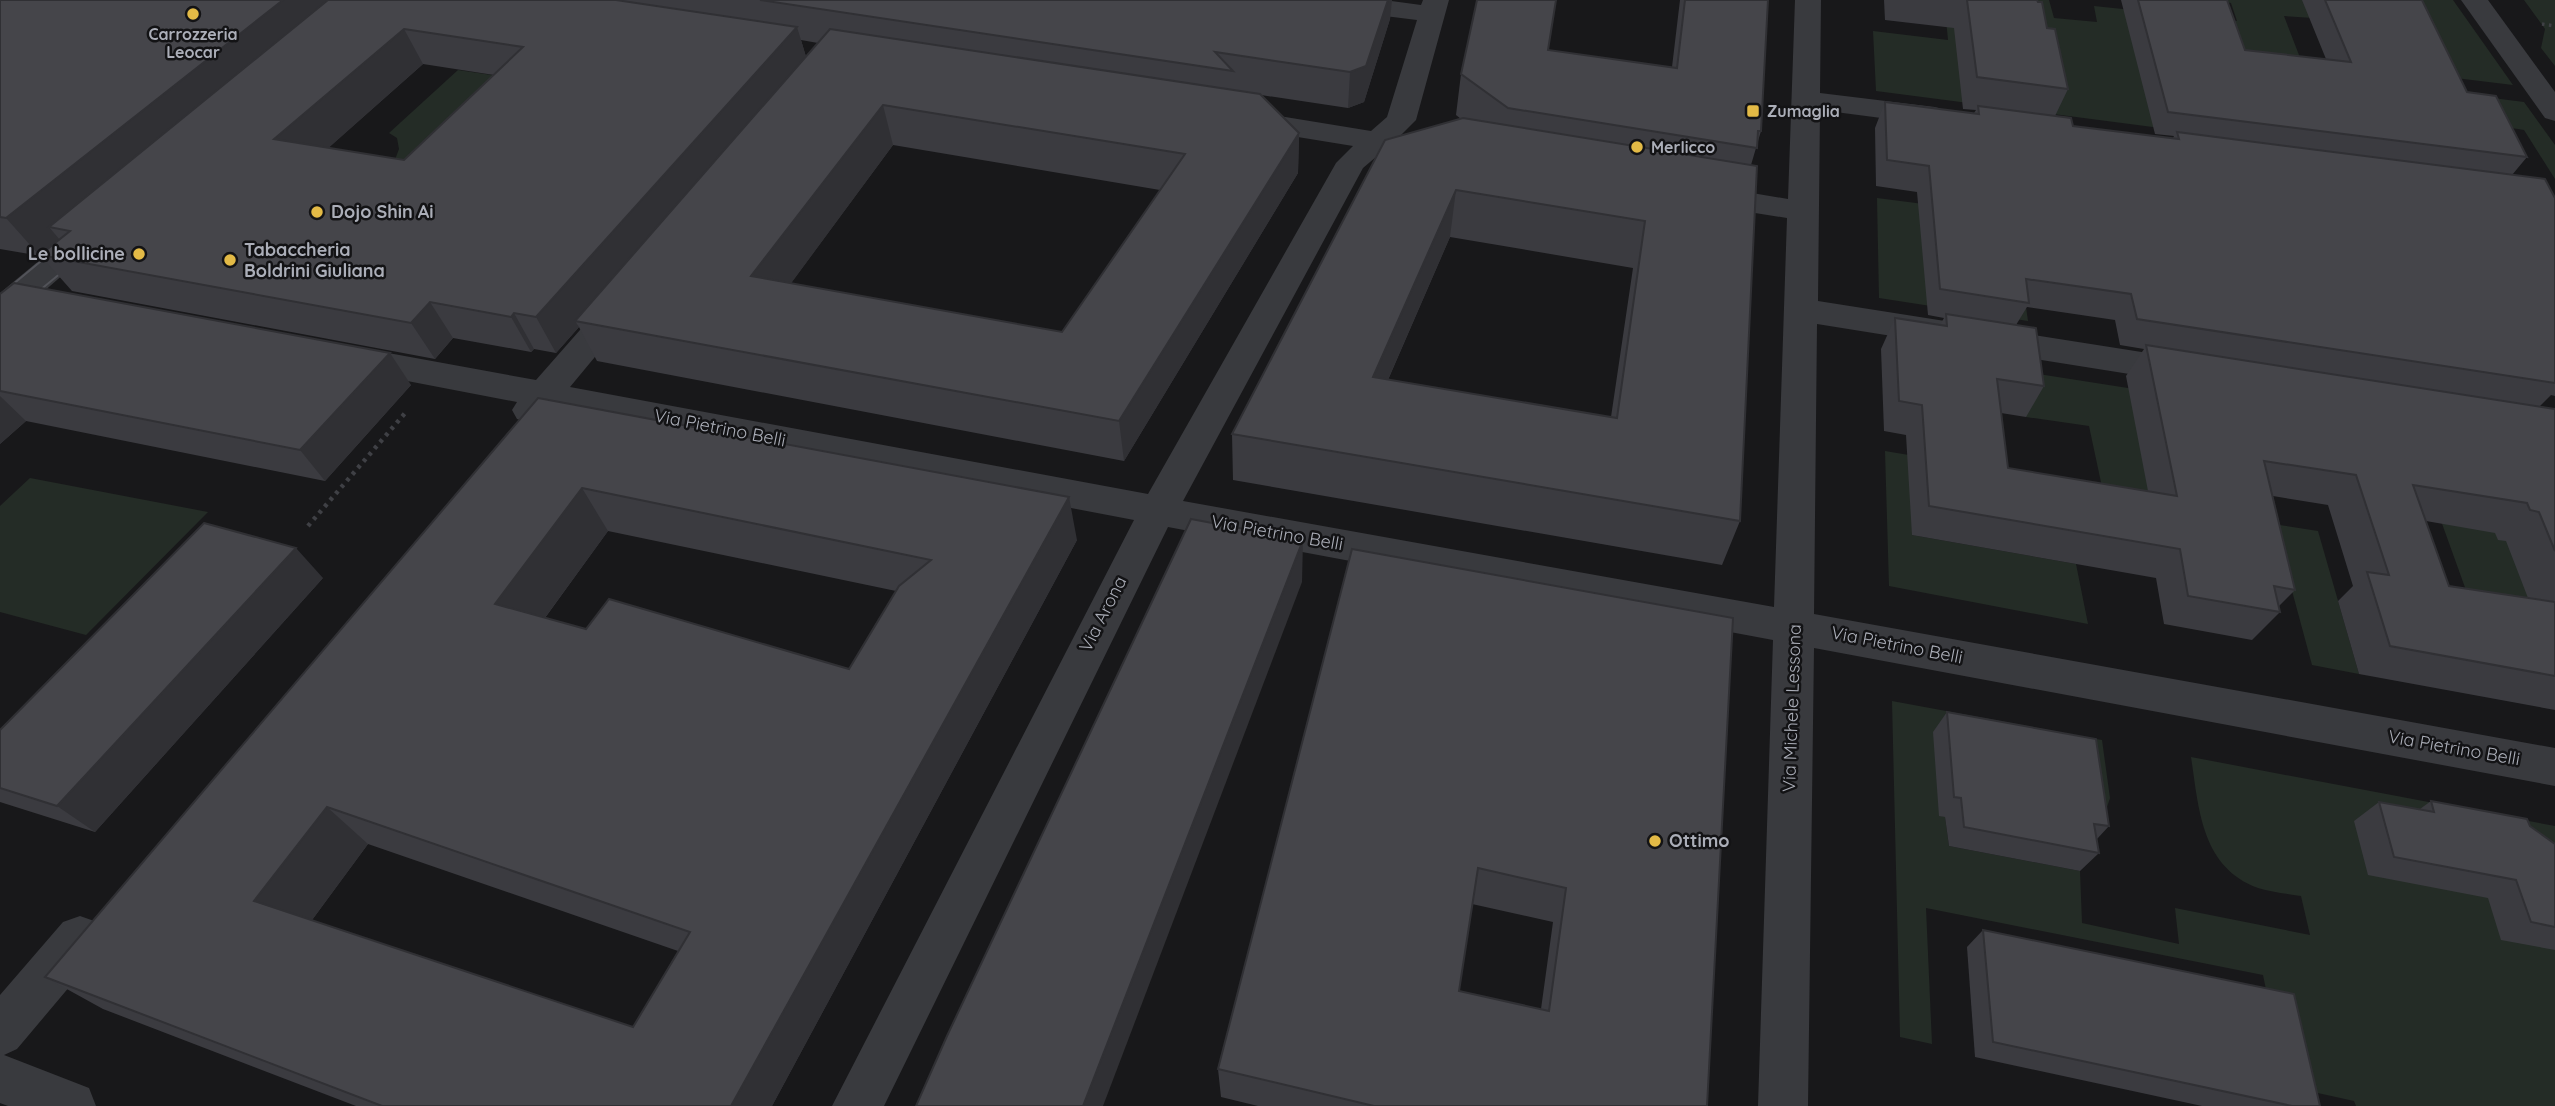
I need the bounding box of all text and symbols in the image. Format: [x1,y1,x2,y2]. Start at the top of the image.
marker: Carrozzeria Leocar [185,6,201,22]
place label: Carrozzeria Leocar [149,24,237,62]
place label: Zumaglia [1767,101,1840,121]
marker: Zumaglia [1745,103,1761,119]
place label: Merlicco [1651,137,1715,157]
marker: Merlicco [1629,139,1645,155]
place label: Dojo Shin Ai [331,200,434,223]
marker: Dojo Shin Ai [309,204,325,220]
place label: Tabaccheria Boldrini Giuliana [244,238,385,282]
place label: Le bollicine [28,242,125,265]
marker: Le bollicine [131,246,147,262]
marker: Tabaccheria Boldrini Giuliana [222,252,238,268]
street label: Via Pietrino Belli [652,403,788,452]
street label: Via Pietrino Belli [1209,510,1345,555]
street label: Via Arona [1074,572,1131,656]
street label: Via Pietrino Belli [1829,620,1965,669]
street label: Via Michele Lessona [1777,624,1806,792]
street label: Via Pietrino Belli [2386,725,2522,770]
place label: Ottimo [1669,829,1729,852]
marker: Ottimo [1647,833,1663,849]

